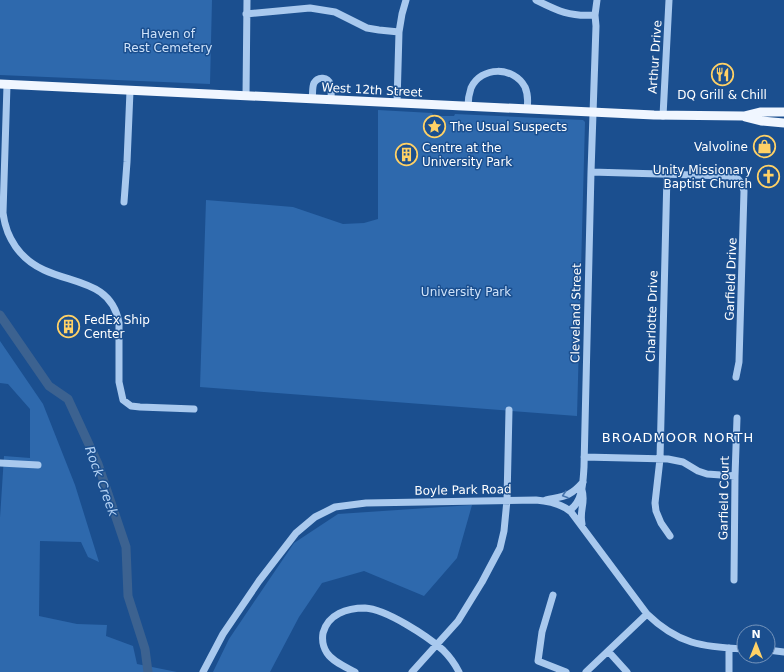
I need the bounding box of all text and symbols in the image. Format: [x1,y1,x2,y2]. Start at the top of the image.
street label: Arthur Drive [645,20,665,94]
park label: Haven of Rest Cemetery [124,27,212,55]
restaurant icon: DQ Grill & Chill [709,61,735,87]
street label: West 12th Street [321,80,423,100]
place label: DQ Grill & Chill [677,88,767,102]
place icon: The Usual Suspects [422,114,448,140]
place label: The Usual Suspects [449,120,567,134]
shop icon: Valvoline [751,134,777,160]
place label: Valvoline [694,140,748,154]
place label: Centre at the University Park [422,141,512,169]
building icon: Centre at the University Park [394,142,420,168]
place label: Unity Missionary Baptist Church [653,163,752,191]
church icon: Unity Missionary Baptist Church [755,164,781,190]
street label: Garfield Drive [723,237,739,321]
street label: Cleveland Street [568,263,584,363]
street label: Charlotte Drive [643,270,661,362]
park label: University Park [421,285,511,299]
place label: FedEx Ship Center [84,313,150,341]
building icon: FedEx Ship Center [55,314,81,340]
district label: BROADMOOR NORTH [602,430,754,445]
water label: Rock Creek [82,444,121,519]
street label: Garfield Court [716,455,732,540]
street label: Boyle Park Road [414,482,512,498]
one-way arrow [562,490,569,499]
north arrow [736,624,776,664]
text: N [751,628,761,641]

